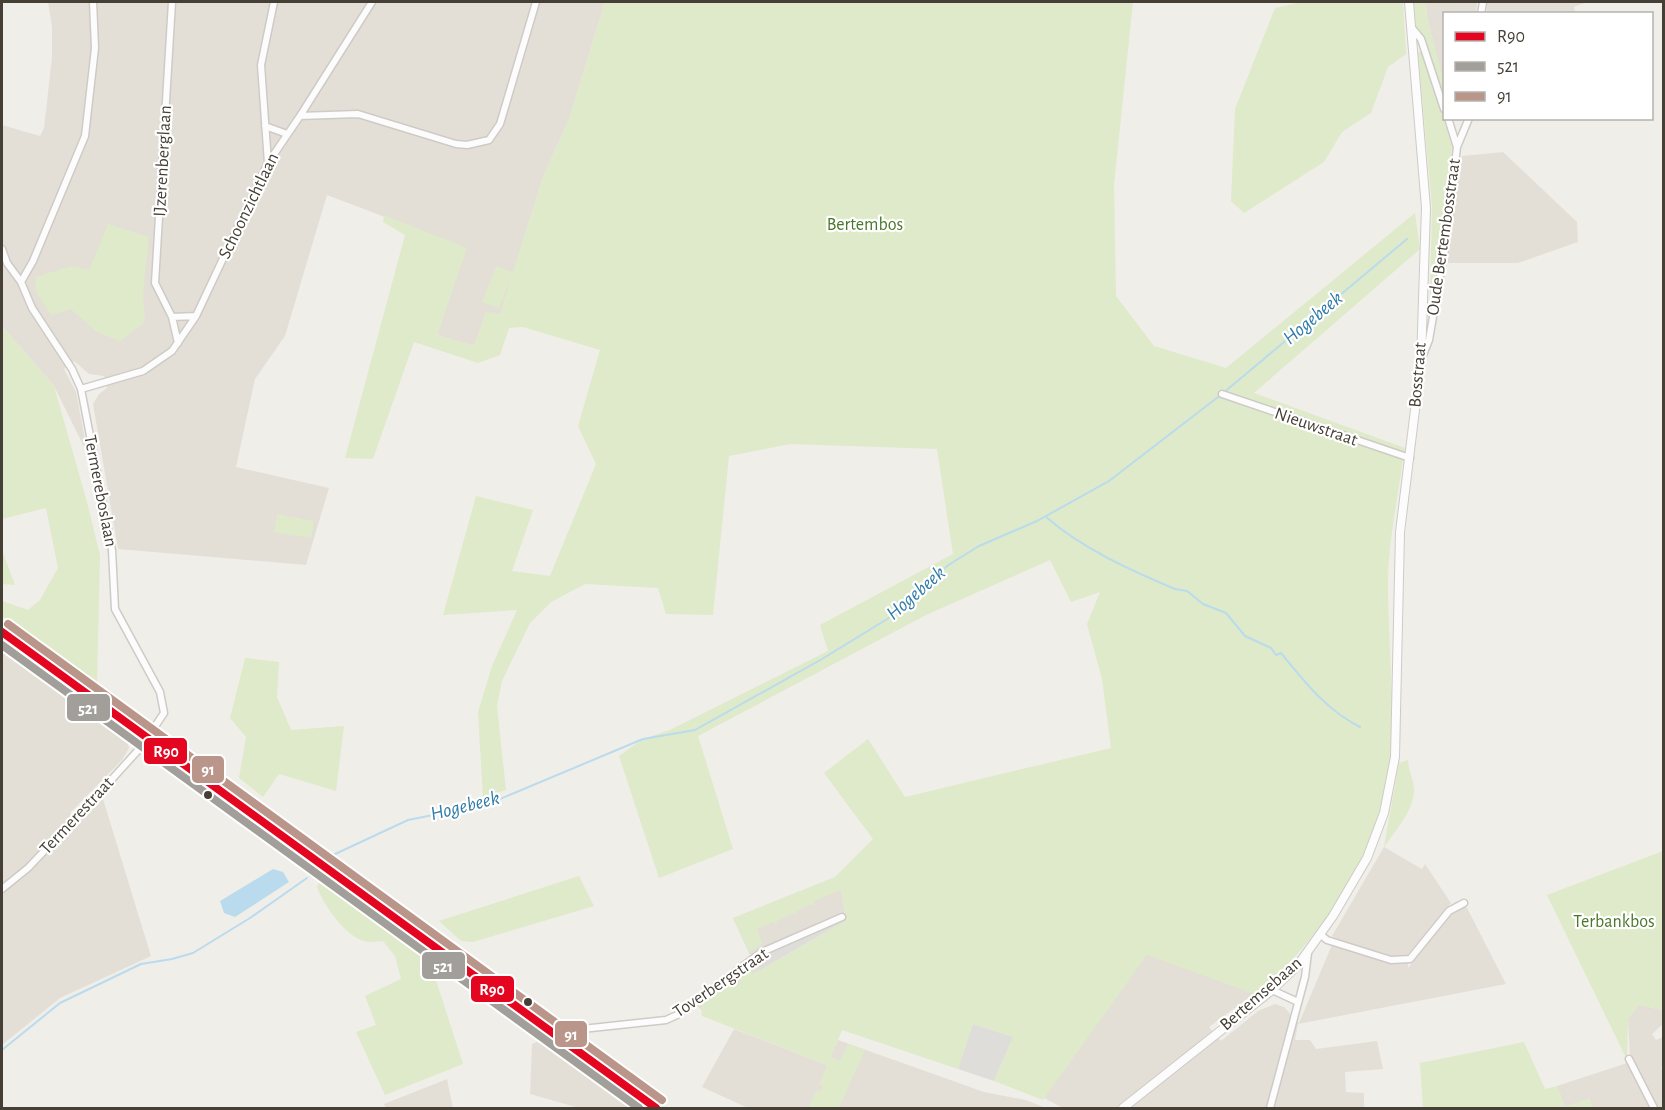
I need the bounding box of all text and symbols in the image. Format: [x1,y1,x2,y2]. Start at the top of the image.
legend [1443,12,1653,120]
text: R90 [1497,28,1525,46]
text: 521 [1497,58,1519,76]
text: 91 [1497,88,1512,106]
street label: IJzerenberglaan [151,105,175,217]
street label: Schoonzichtlaan [216,150,282,262]
street label: Oude Bertembosstraat [1424,157,1464,317]
park label: Bertembos [827,216,903,234]
water label: Hogebeek [1280,288,1346,348]
street label: Bosstraat [1406,341,1430,408]
street label: Nieuwstraat [1272,404,1360,450]
street label: Termereboslaan [80,434,120,548]
water label: Hogebeek [883,562,949,624]
line badge: 521 [66,693,111,722]
text: 521 [78,701,98,717]
line badge: R90 [143,737,188,765]
text: R90 [153,744,179,760]
line badge: 91 [191,755,225,784]
text: 91 [201,762,215,778]
street label: Termerestraat [37,773,117,858]
water label: Hogebeek [428,788,502,824]
unlabelled marker [202,789,214,801]
park label: Terbankbos [1573,913,1655,931]
street label: Toverbergstraat [670,945,772,1021]
line badge: 521 [421,951,466,980]
street label: Bertemsebaan [1217,954,1305,1034]
text: 521 [433,959,453,975]
line badge: R90 [470,975,515,1003]
text: R90 [479,982,505,998]
unlabelled marker [522,996,534,1008]
line badge: 91 [554,1020,588,1048]
text: 91 [564,1027,578,1043]

